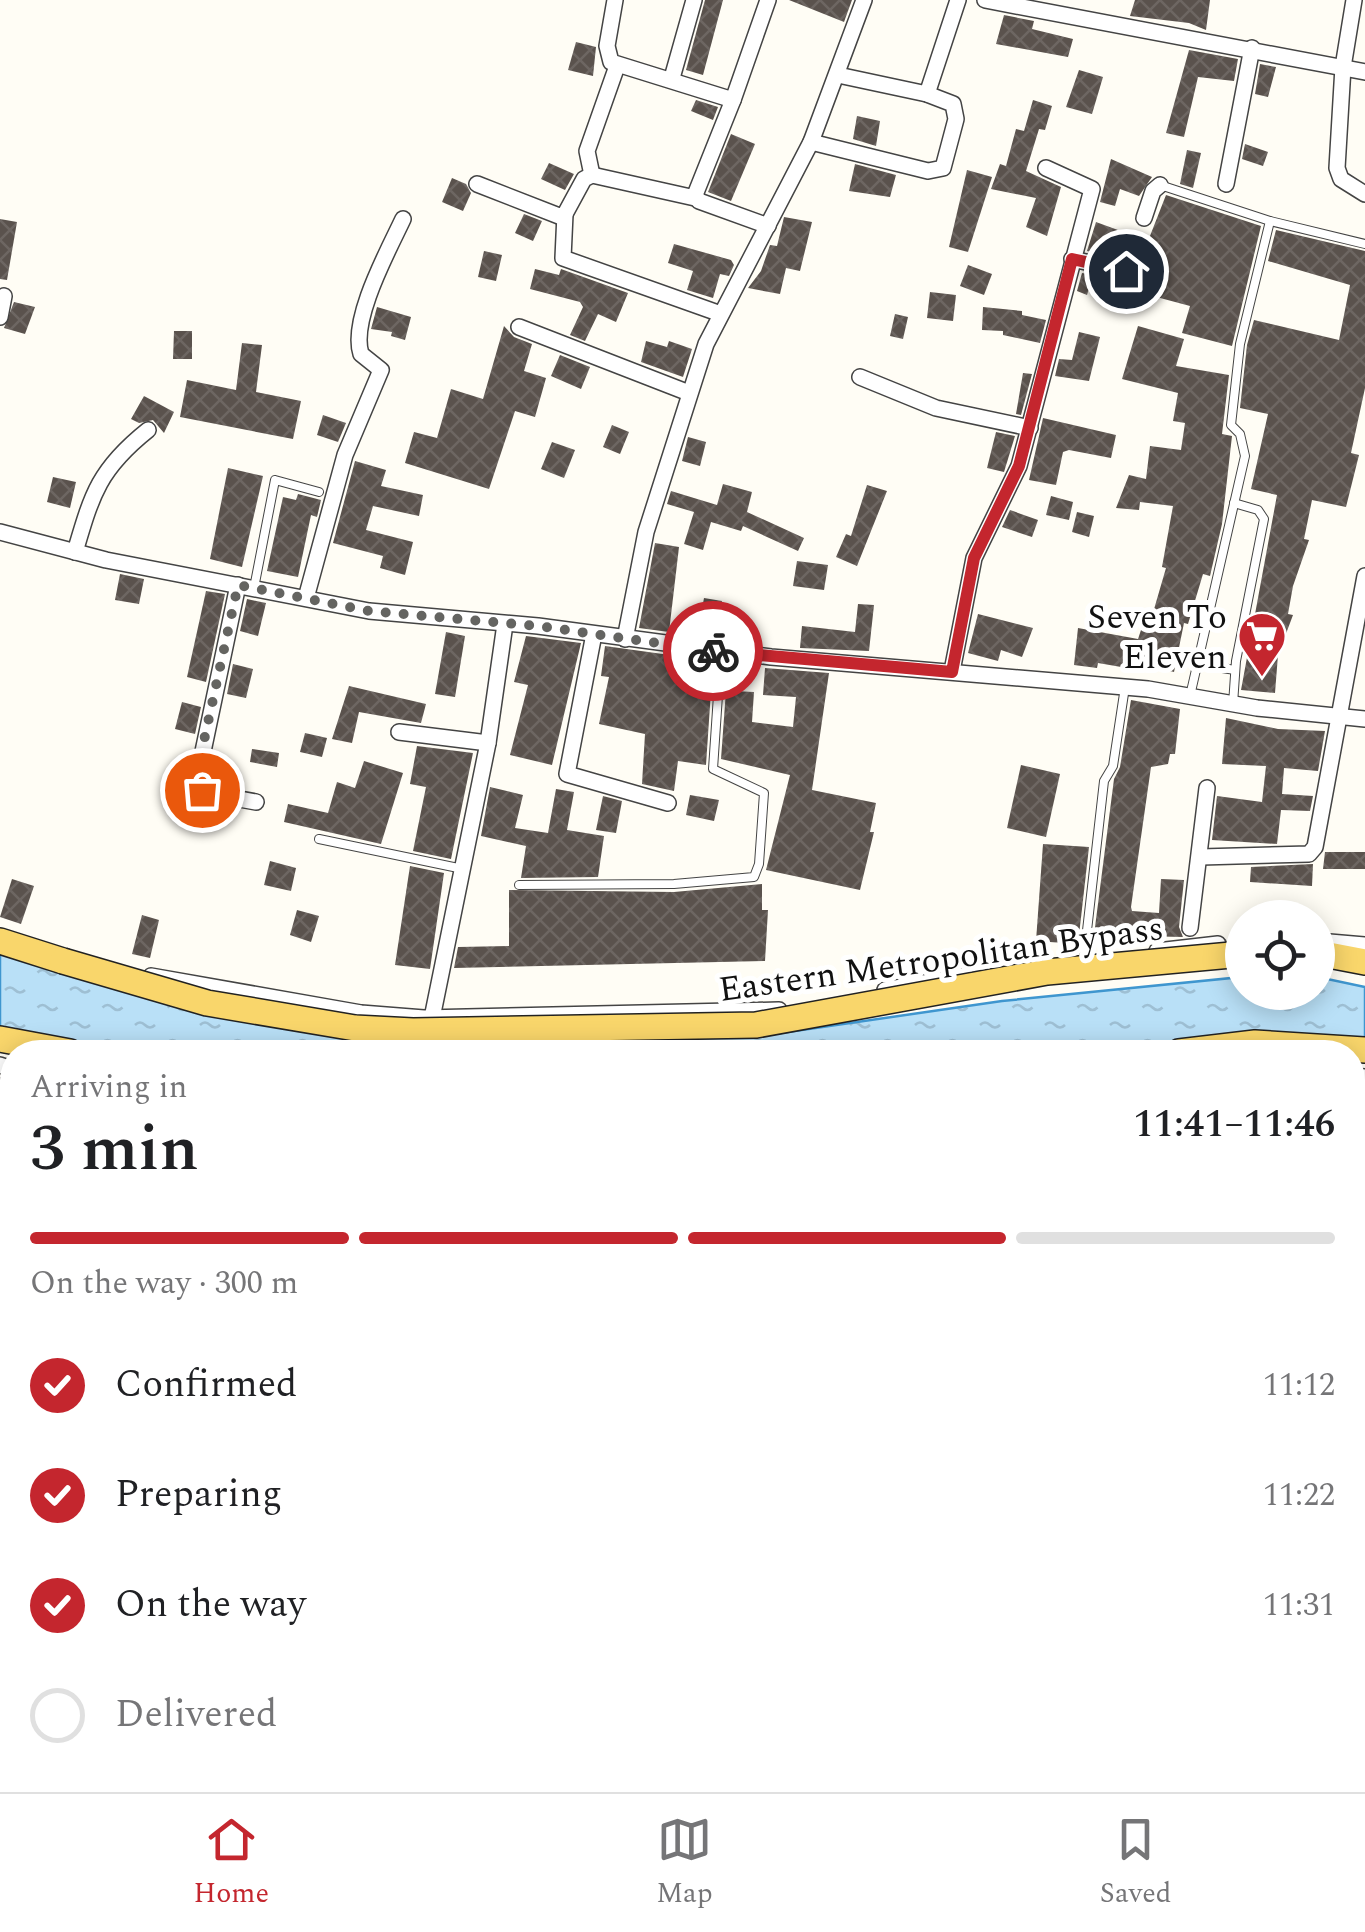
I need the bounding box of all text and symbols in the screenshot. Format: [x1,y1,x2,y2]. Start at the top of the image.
pin [1084,229,1169,314]
icon: home [1099,244,1154,299]
place label: Seven To Eleven [1087,591,1227,684]
courier [663,601,763,701]
supermarket icon: Seven To Eleven [1236,610,1288,678]
icon: bike [686,624,741,679]
pin [160,748,245,833]
icon: bag [175,763,230,818]
map controls [1225,900,1335,1010]
button: locate [1225,900,1335,1010]
street label: Eastern Metropolitan Bypass [715,902,1167,1017]
text: Arriving in [30,1063,187,1112]
text: 11:41–11:46 [1133,1096,1335,1154]
text: 3 min [30,1100,199,1199]
text: On the way · 300 m [30,1259,298,1308]
text: Confirmed [115,1356,297,1414]
icon: check [30,1358,85,1413]
text: 11:12 [1263,1361,1335,1410]
text: Preparing [115,1466,282,1524]
icon: check [30,1468,85,1523]
text: 11:22 [1263,1471,1335,1520]
text: On the way [115,1576,306,1634]
icon: check [30,1578,85,1633]
text: 11:31 [1263,1581,1335,1630]
text: Delivered [115,1686,277,1744]
tab: Home [194,1812,269,1915]
tab: Map [656,1812,713,1915]
tab: Saved [1100,1812,1171,1915]

